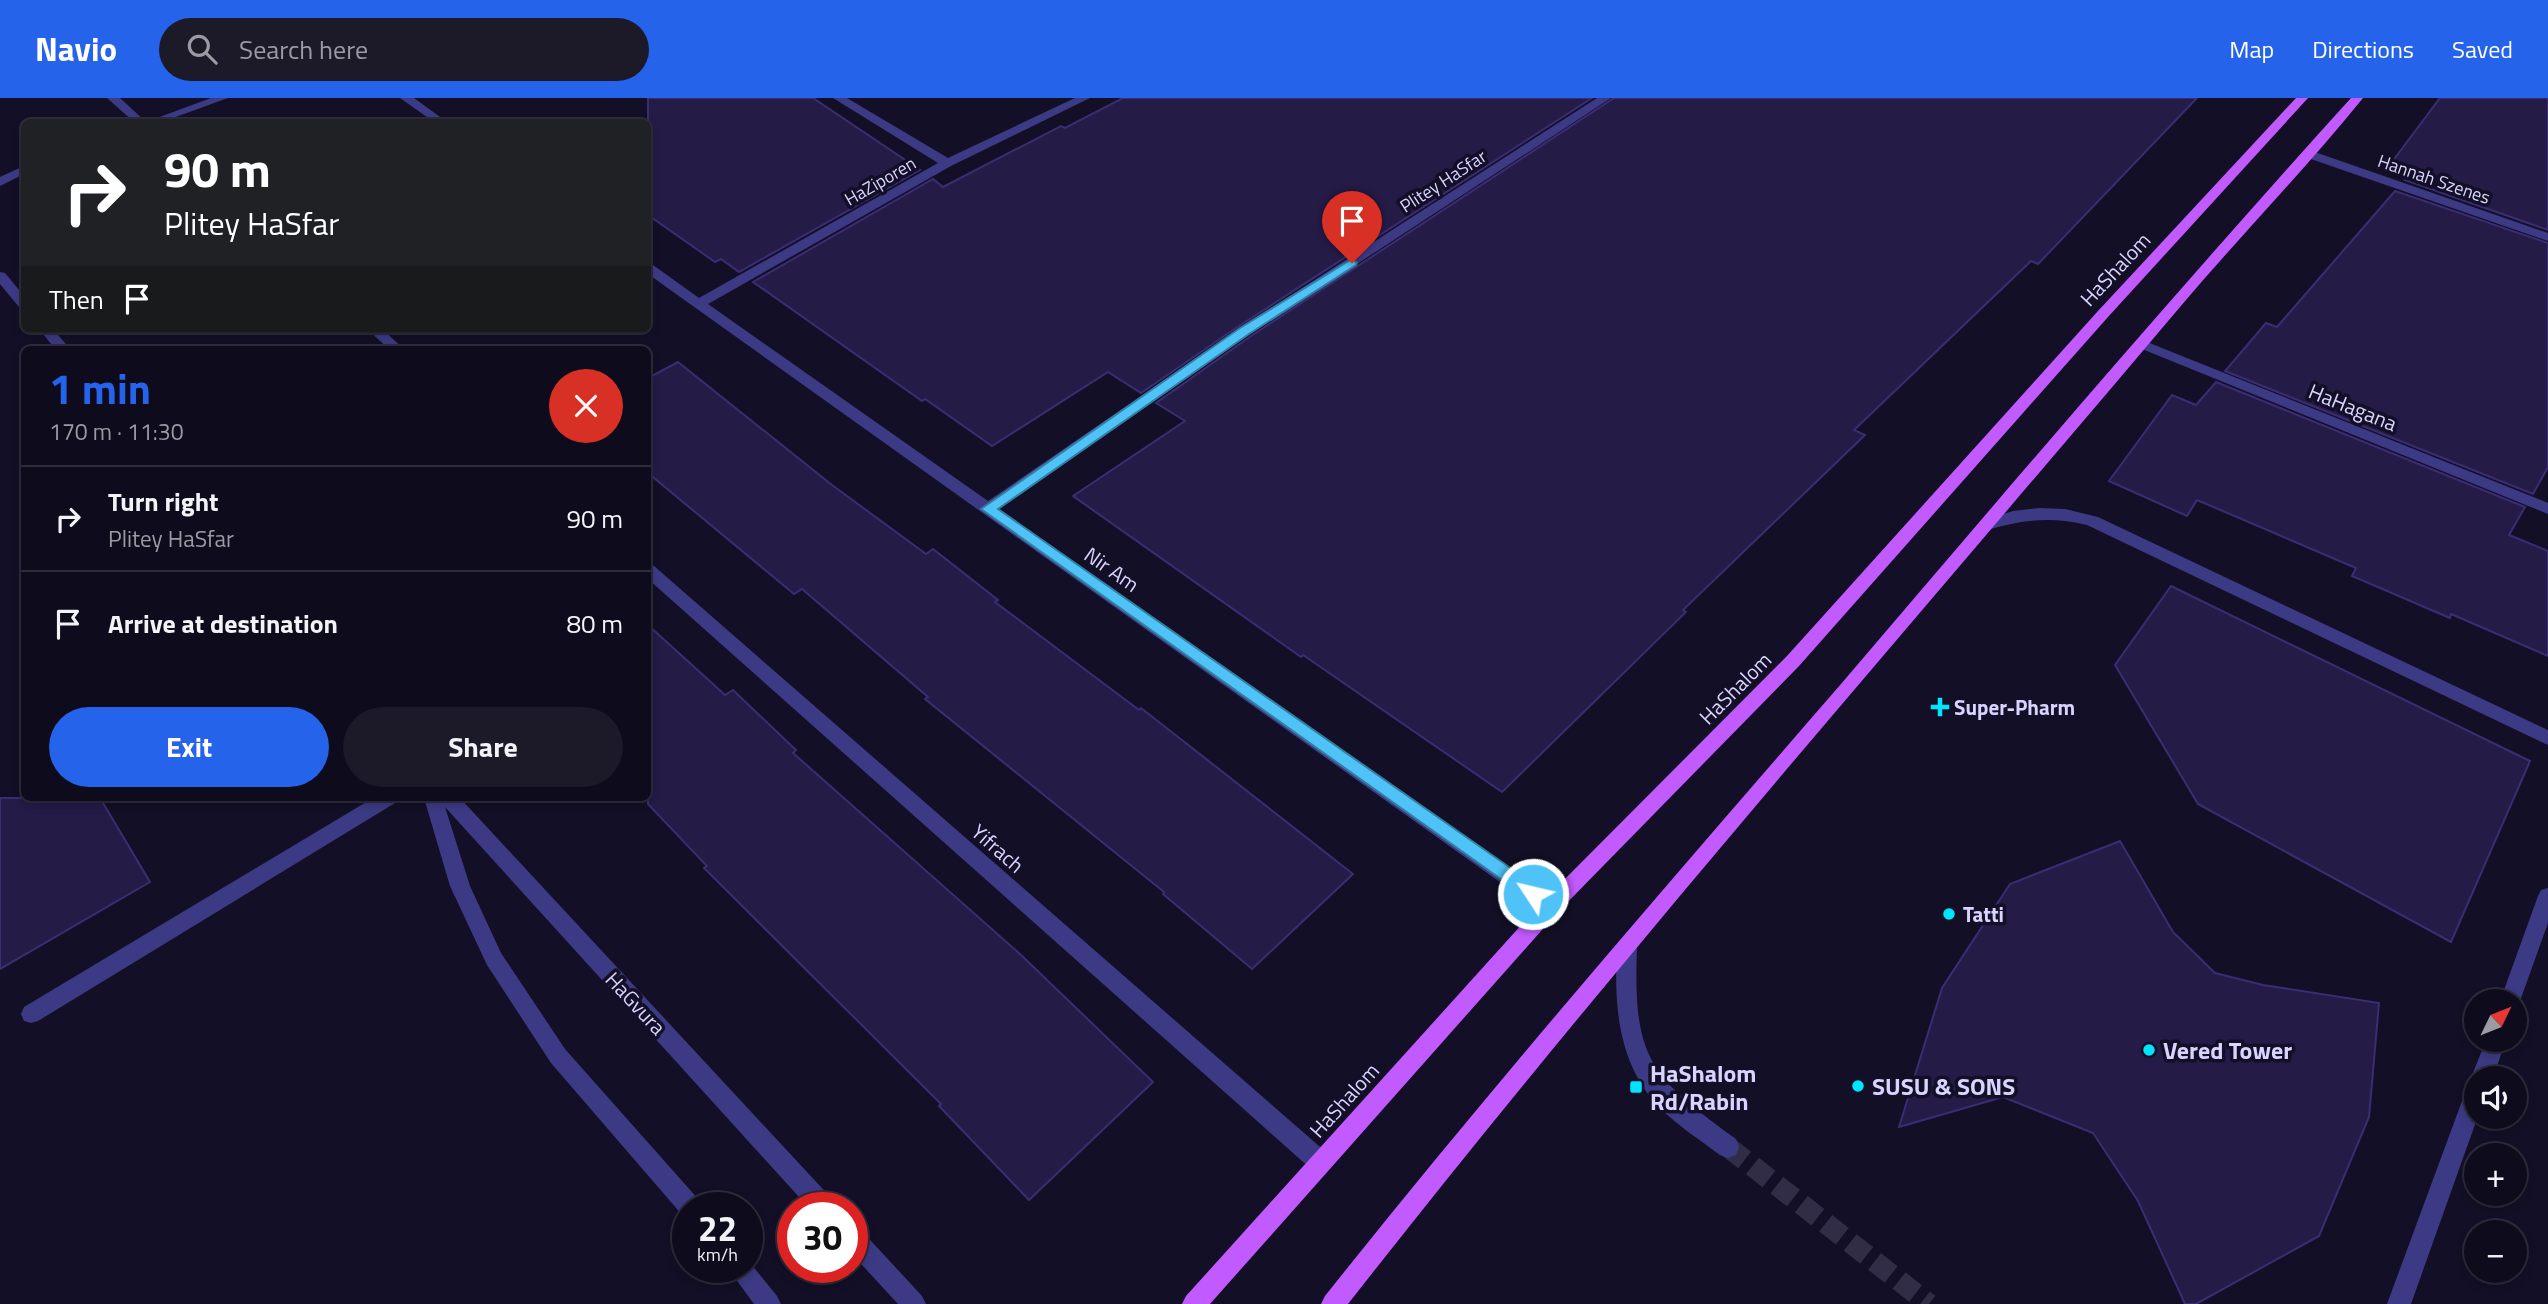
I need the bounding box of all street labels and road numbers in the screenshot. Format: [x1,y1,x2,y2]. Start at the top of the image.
street label: Plitey HaSfar [1394,143,1492,219]
street label: Hannah Szenes [2374,147,2494,211]
street label: HaZiporen [839,150,921,212]
street label: HaShalom [2072,225,2158,313]
street label: HaHagana [2304,375,2402,439]
street label: Nir Am [1078,538,1146,600]
street label: HaShalom [1691,644,1779,732]
street label: Yifrach [964,816,1032,880]
street label: HaGvura [598,964,674,1042]
street label: HaShalom [1302,1055,1386,1145]

